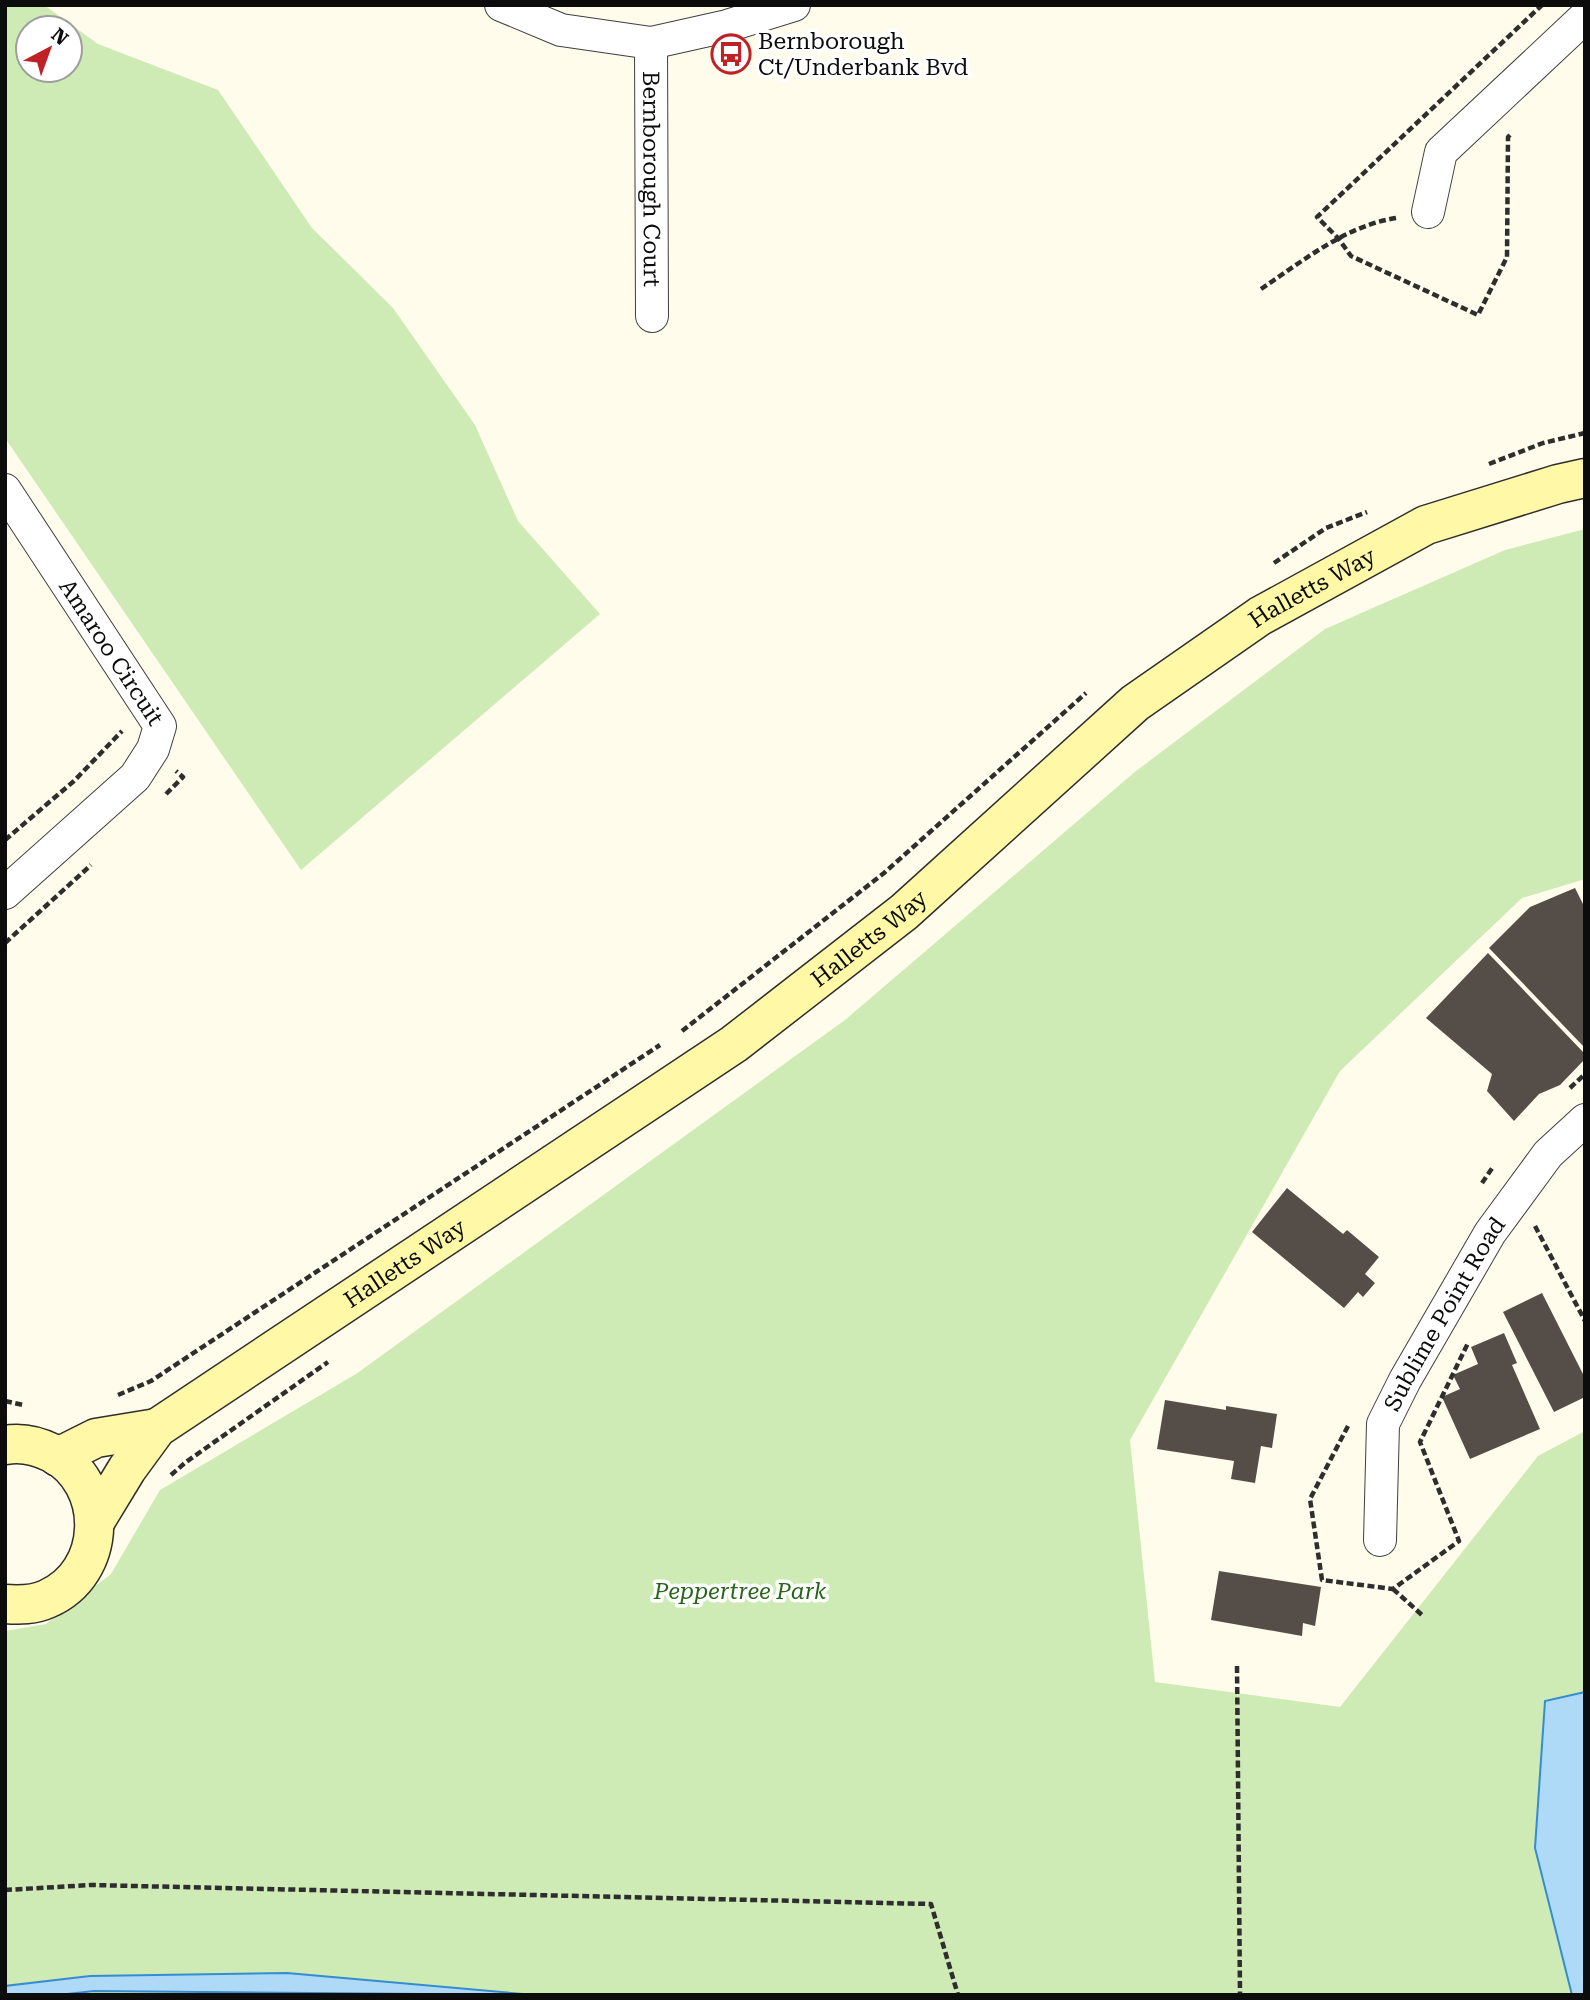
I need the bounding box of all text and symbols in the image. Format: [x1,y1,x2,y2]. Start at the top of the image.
north arrow [14,14,84,84]
text: N [47,23,73,50]
place label: Bernborough Ct/Underbank Bvd [758,28,968,81]
bus stop icon: Bernborough Ct/Underbank Bvd [710,33,752,75]
street label: Bernborough Court [638,71,665,287]
street label: Halletts Way [1243,542,1380,633]
street label: Amaroo Circuit [54,574,169,731]
street label: Halletts Way [806,884,933,993]
street label: Sublime Point Road [1378,1212,1511,1415]
street label: Halletts Way [339,1213,471,1313]
park label: Peppertree Park [653,1578,827,1605]

